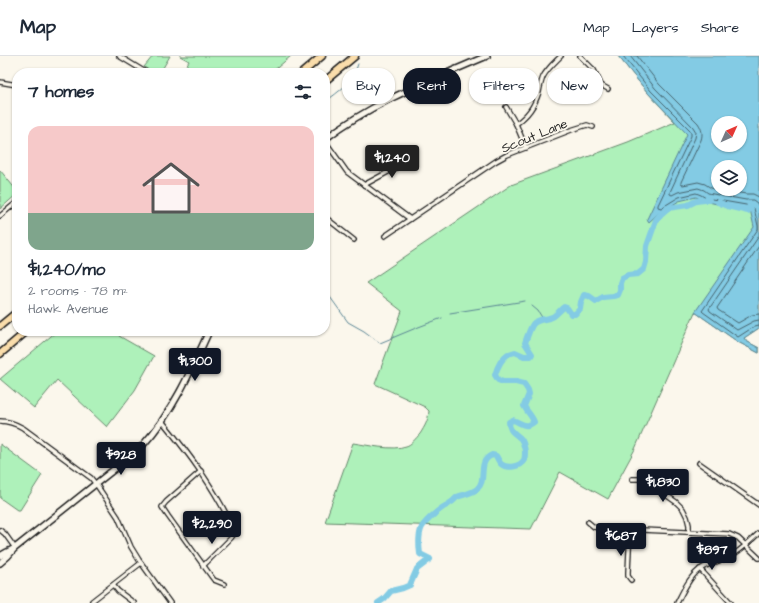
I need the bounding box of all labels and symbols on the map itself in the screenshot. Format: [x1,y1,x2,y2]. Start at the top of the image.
street label: Scout Lane [499,114,570,157]
north arrow [711,116,747,152]
pin: $1,240 [359,145,425,179]
pin: $1,300 [162,348,228,382]
pin: $928 [97,442,145,476]
pin: $1,830 [630,469,696,503]
pin: $2,290 [179,511,245,545]
pin: $687 [597,523,645,557]
pin: $897 [688,537,736,571]

